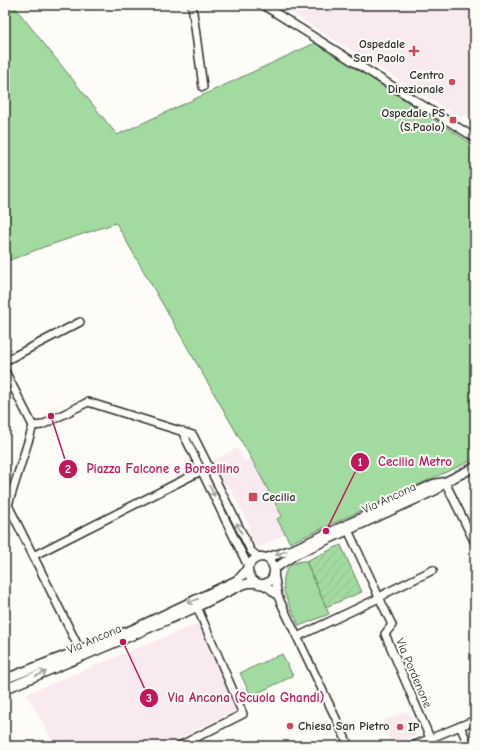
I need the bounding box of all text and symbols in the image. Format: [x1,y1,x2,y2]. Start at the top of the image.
place label: Ospedale San Paolo [354,37,405,65]
marker: Ospedale San Paolo [408,45,420,57]
place label: Centro Direzionale [388,68,444,96]
marker: Centro Direzionale [447,77,457,87]
place label: Ospedale PS (S.Paolo) [382,106,445,134]
marker: Ospedale PS (S.Paolo) [448,115,458,125]
callout: Cecilia Metro [350,449,460,474]
text: Cecilia Metro [378,454,452,469]
text: 1 [358,455,363,469]
callout: Piazza Falcone e Borsellino [58,456,248,481]
text: Piazza Falcone e Borsellino [86,461,240,476]
text: 2 [65,462,71,476]
street label: Via Ancona [360,479,418,517]
one-way arrow [208,485,216,497]
place label: Cecilia [262,490,296,504]
marker: Cecilia [247,491,259,503]
one-way arrow [235,522,243,534]
one-way arrow [275,550,288,557]
one-way arrow [187,598,199,605]
street label: Via Ancona [65,621,123,657]
street label: Via Pordenone [393,636,435,710]
one-way arrow [35,669,47,677]
callout: Via Ancona (Scuola Ghandi) [139,685,332,710]
text: Via Ancona (Scuola Ghandi) [168,690,324,705]
text: 3 [146,691,152,705]
place label: Chiesa San Pietro [298,719,390,733]
place label: IP [408,720,420,734]
marker: Chiesa San Pietro [285,721,295,731]
marker: IP [395,722,405,732]

